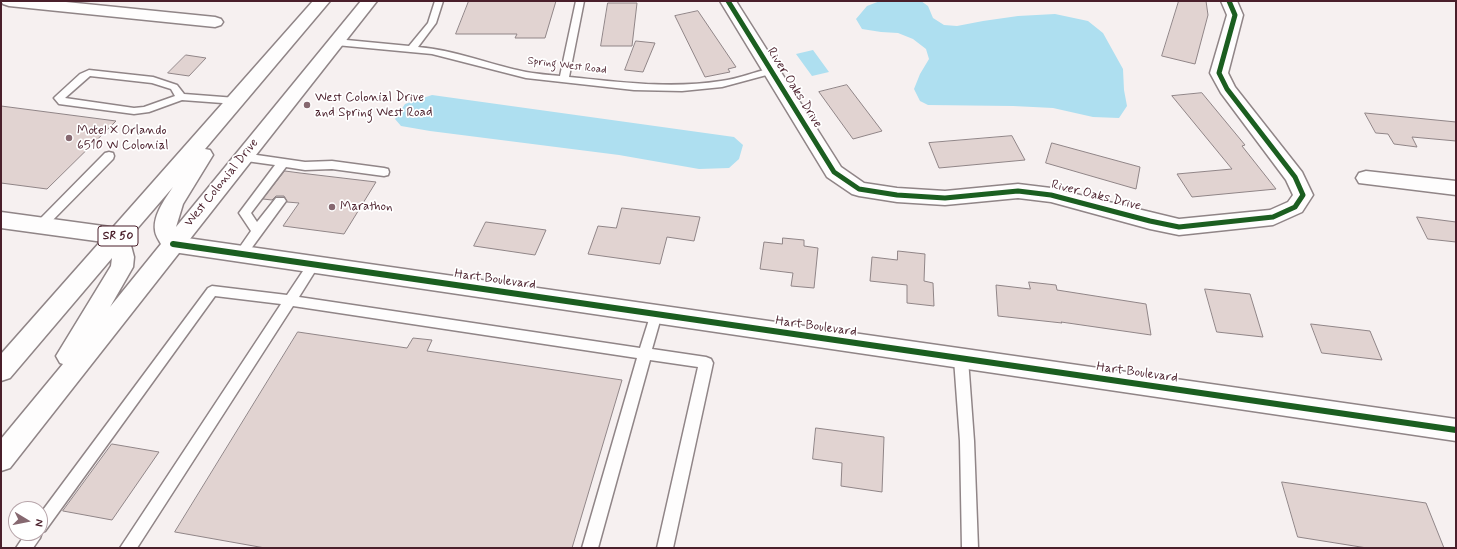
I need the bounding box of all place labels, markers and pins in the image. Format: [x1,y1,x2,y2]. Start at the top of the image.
place label: West Colonial Drive and Spring West Road [315,90,433,121]
marker: West Colonial Drive and Spring West Road [302,100,312,110]
place label: Motel X Orlando 6510 W Colonial [77,123,169,154]
marker: Motel X Orlando 6510 W Colonial [64,133,74,143]
place label: Marathon [340,199,392,215]
marker: Marathon [327,202,337,212]

